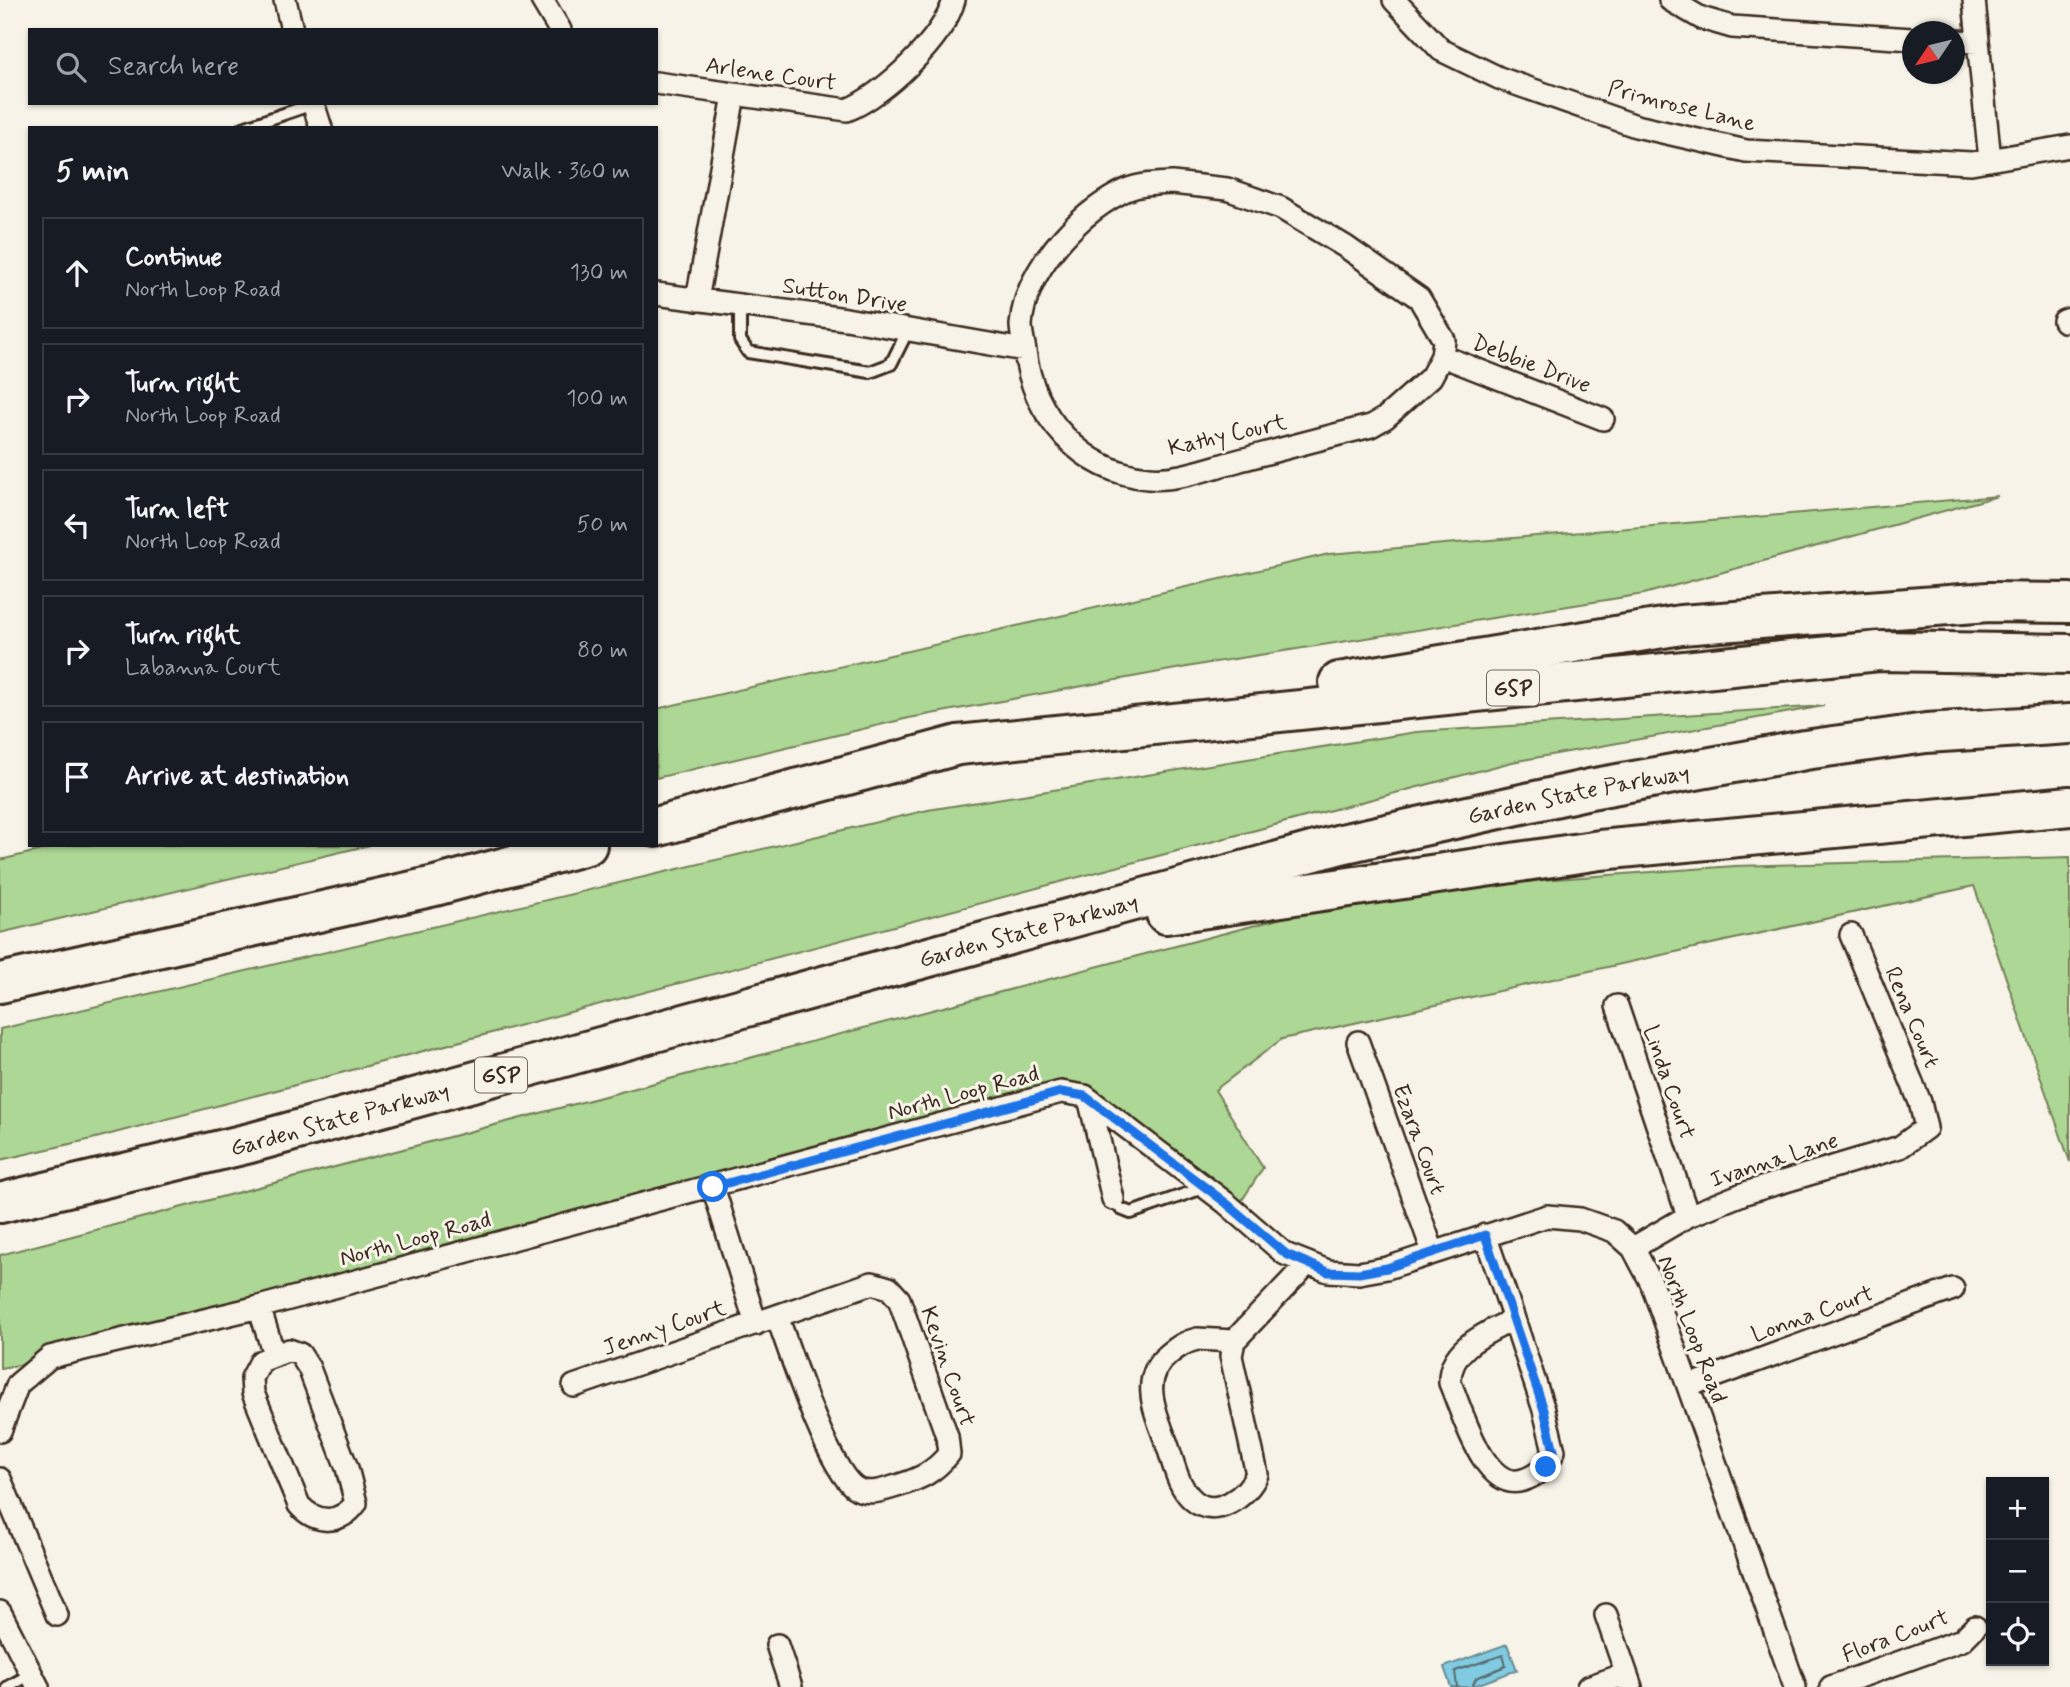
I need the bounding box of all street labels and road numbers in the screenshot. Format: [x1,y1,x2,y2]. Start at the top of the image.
street label: Arlene Court [703,51,838,99]
street label: Primrose Lane [1604,74,1759,140]
street label: Sutton Drive [780,271,909,321]
street label: Debbie Drive [1468,328,1595,401]
street label: Kathy Court [1165,408,1290,464]
road number: GSP [1487,670,1539,706]
street label: Garden State Parkway [1465,758,1692,833]
street label: Garden State Parkway [916,887,1142,976]
street label: Rena Court [1876,963,1946,1073]
street label: Linda Court [1635,1022,1702,1144]
road number: GSP [475,1058,527,1092]
street label: North Loop Road [884,1059,1043,1129]
street label: Garden State Parkway [228,1076,453,1164]
street label: Ezara Court [1384,1080,1452,1199]
street label: Ivanna Lane [1707,1126,1842,1196]
street label: North Loop Road [336,1205,495,1275]
street label: North Loop Road [1649,1252,1733,1408]
street label: Lonna Court [1748,1279,1878,1351]
street label: Jenny Court [599,1294,731,1364]
street label: Kevin Court [913,1303,982,1431]
street label: Flora Court [1838,1603,1953,1671]

